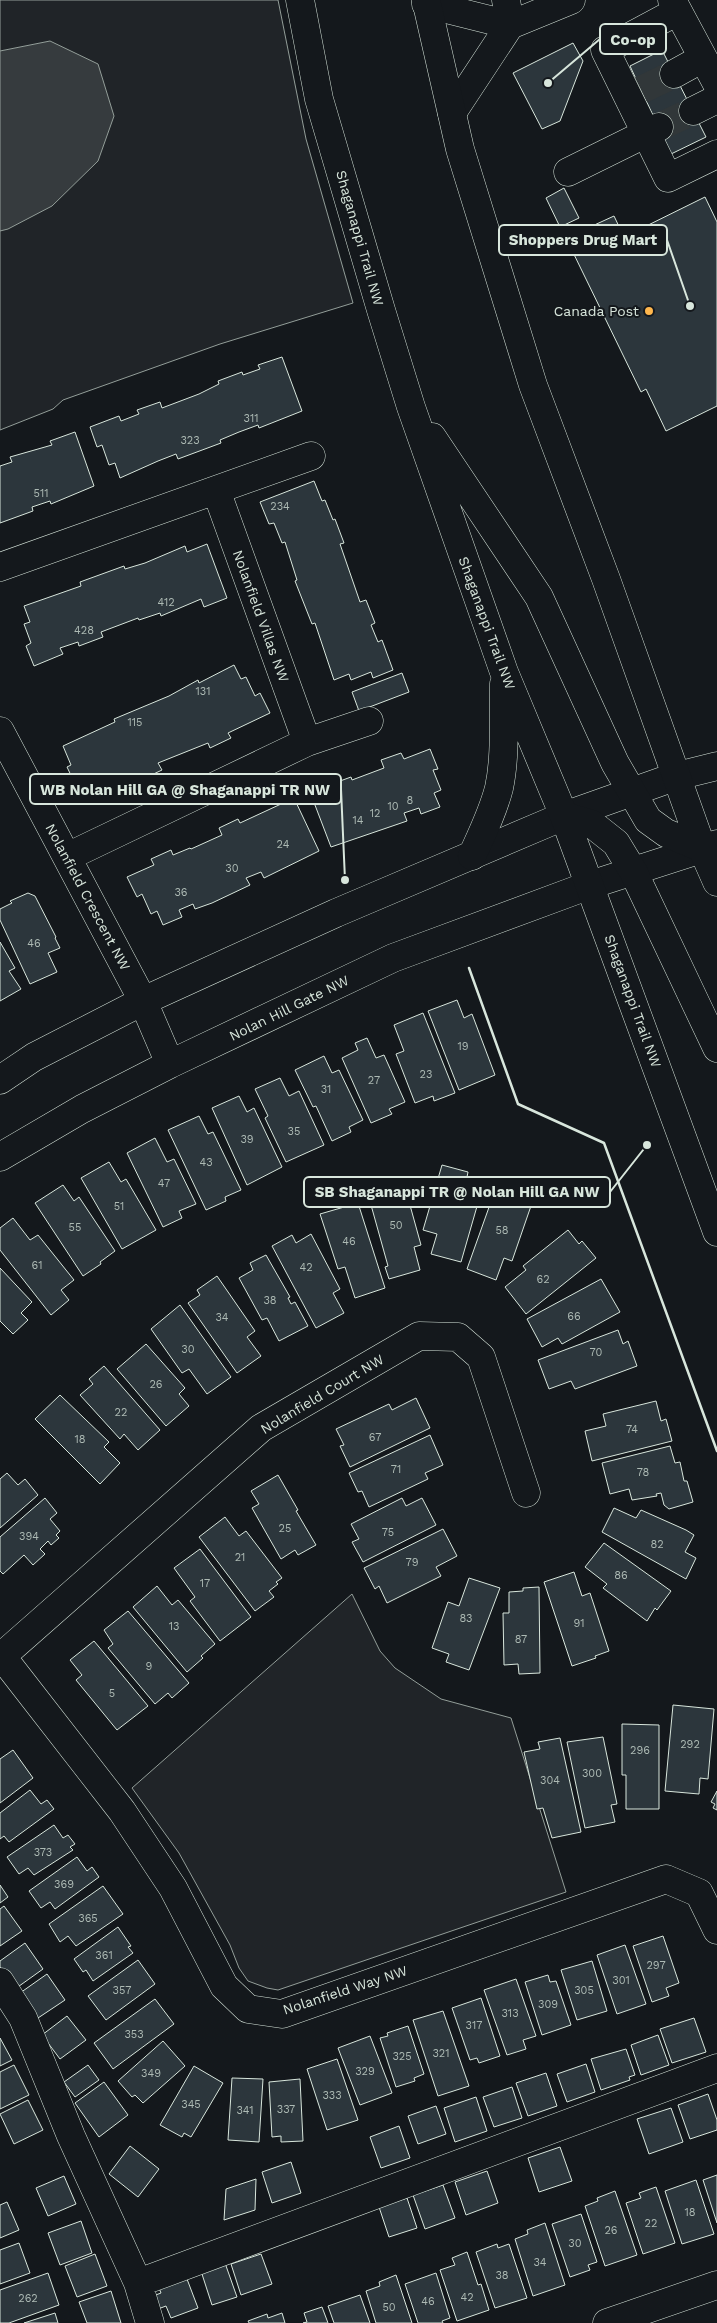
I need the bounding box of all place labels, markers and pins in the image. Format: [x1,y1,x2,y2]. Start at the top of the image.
callout: Co-op [600,24,666,54]
callout: Shoppers Drug Mart [499,225,667,255]
place label: Canada Post [554,303,639,319]
marker: Canada Post [643,305,655,317]
callout: WB Nolan Hill GA @ Shaganappi TR NW [30,774,341,804]
callout: SB Shaganappi TR @ Nolan Hill GA NW [304,1177,610,1207]

